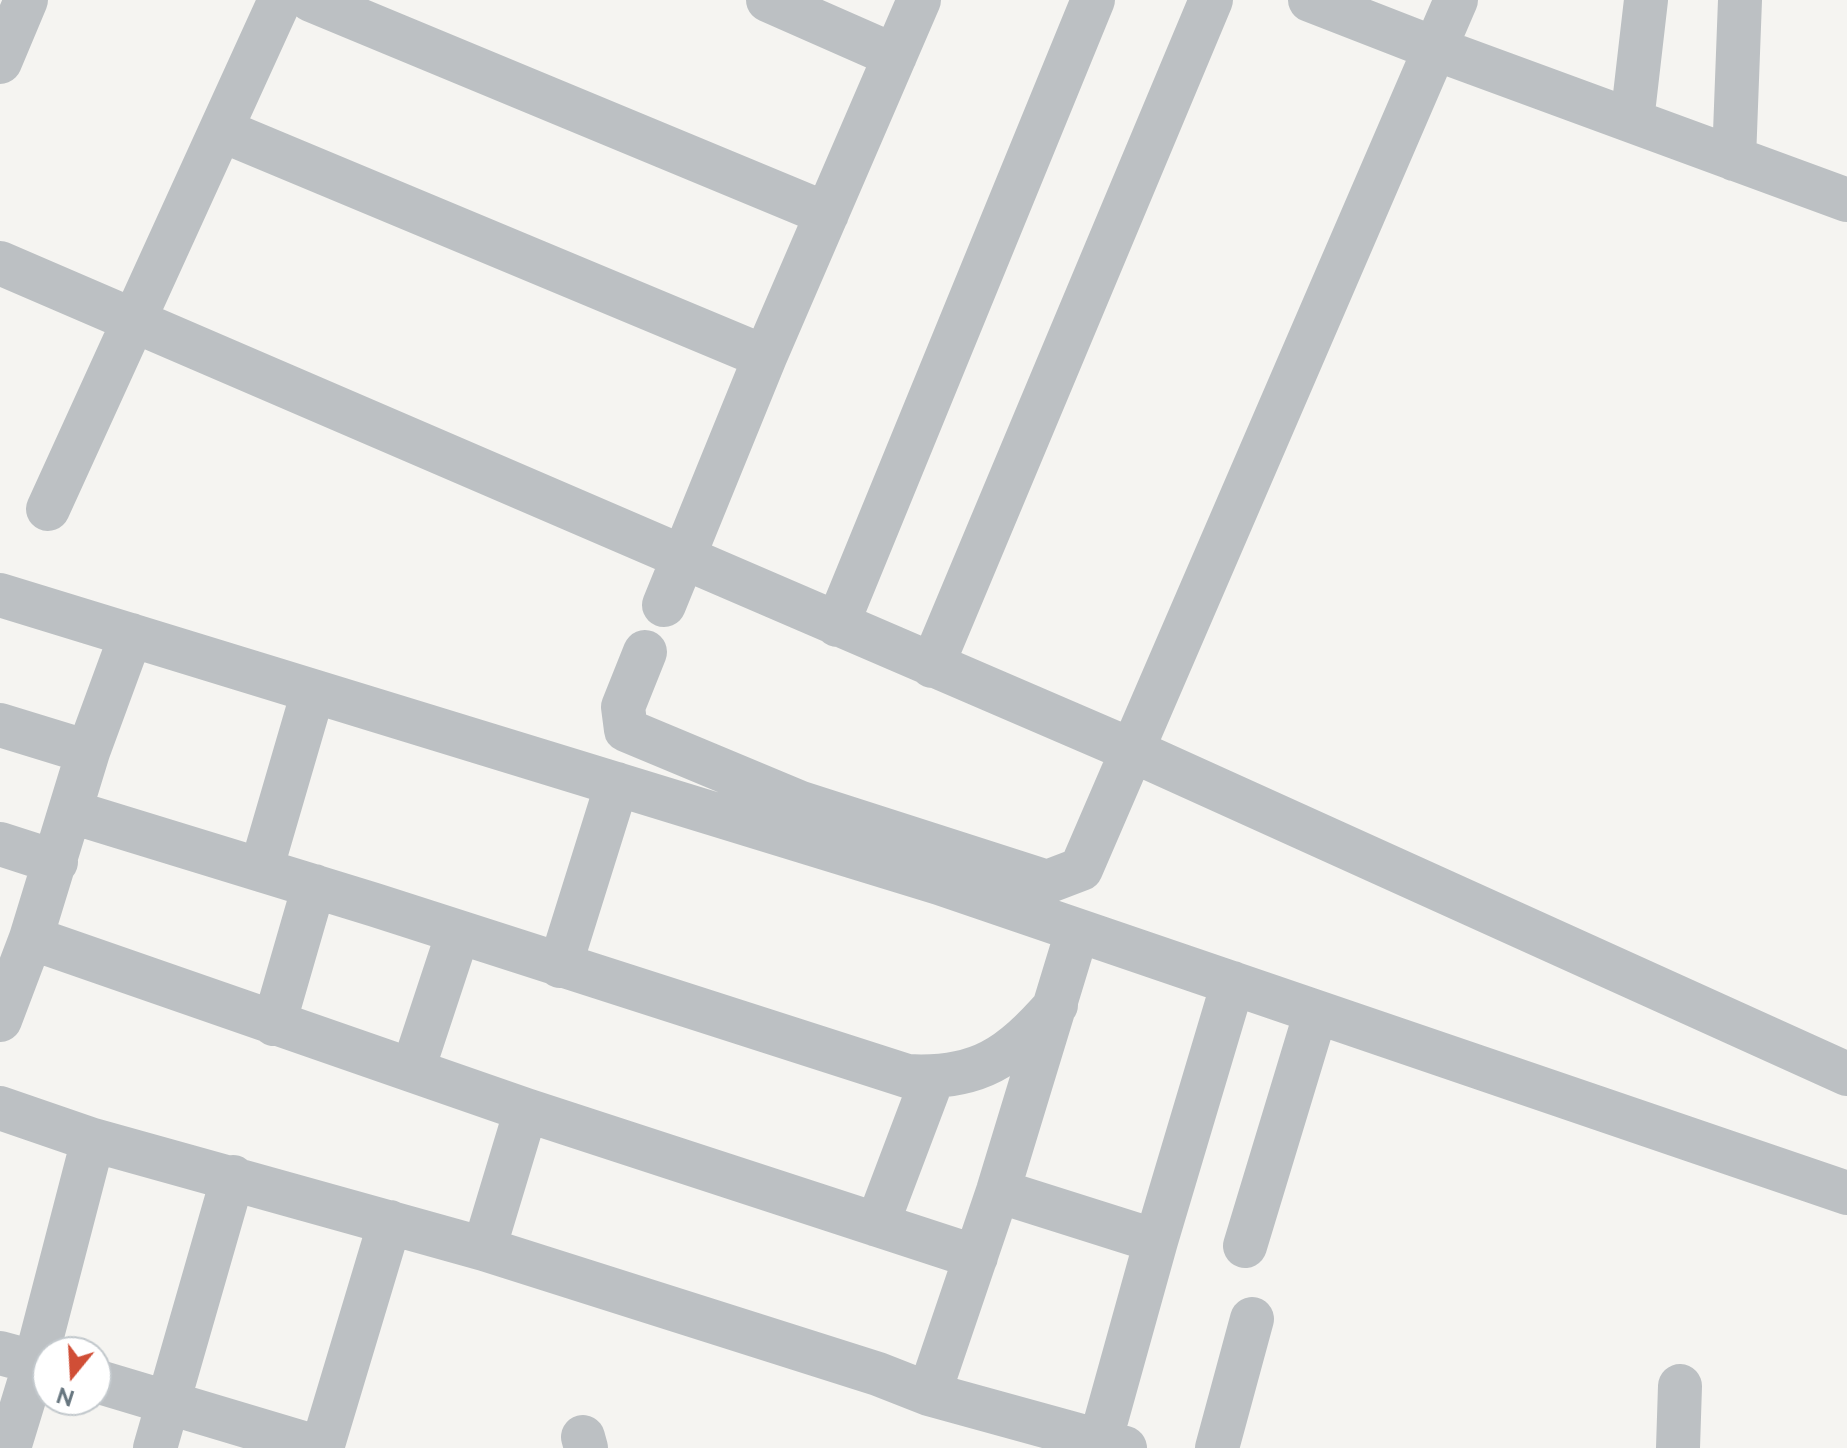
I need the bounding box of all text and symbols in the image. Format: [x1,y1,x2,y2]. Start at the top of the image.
north arrow [32,1336,112,1416]
text: N [53,1382,77,1412]

